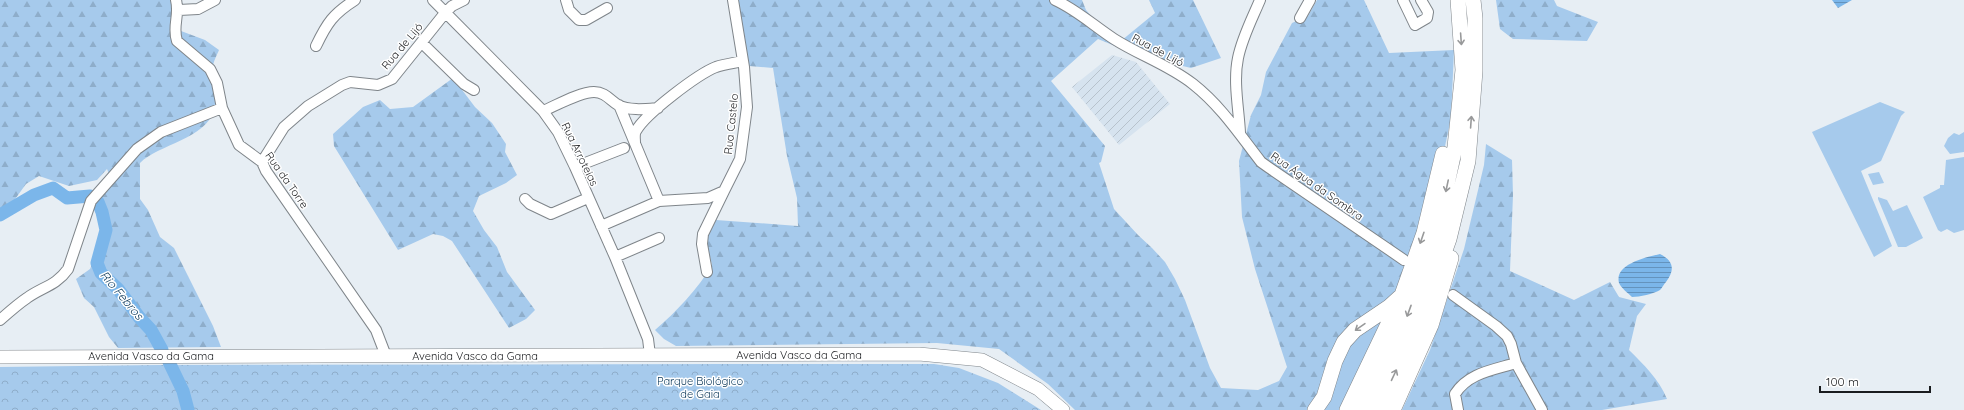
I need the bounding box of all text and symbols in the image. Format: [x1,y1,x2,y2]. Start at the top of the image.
street label: Rua de Lijó [378,19,426,72]
street label: Rua de Lijó [1130,30,1187,70]
one-way arrow [1457,32,1464,45]
street label: Rua Castelo [721,93,741,155]
one-way arrow [1468,116,1475,129]
street label: Rua Arroteias [559,120,601,188]
street label: Rua da Torre [262,149,312,211]
street label: Rua Água da Sombra [1268,149,1366,223]
one-way arrow [1442,180,1450,193]
one-way arrow [1418,231,1426,243]
water label: Rio Febros [97,268,148,323]
one-way arrow [1405,304,1413,316]
one-way arrow [1355,323,1366,331]
street label: Avenida Vasco da Gama [736,348,862,362]
street label: Avenida Vasco da Gama [88,349,214,363]
street label: Avenida Vasco da Gama [412,349,538,363]
scale bar [1820,368,1930,394]
one-way arrow [1391,369,1398,381]
park label: Parque Biológico de Gaia [657,374,743,401]
text: 100 m [1826,374,1859,389]

